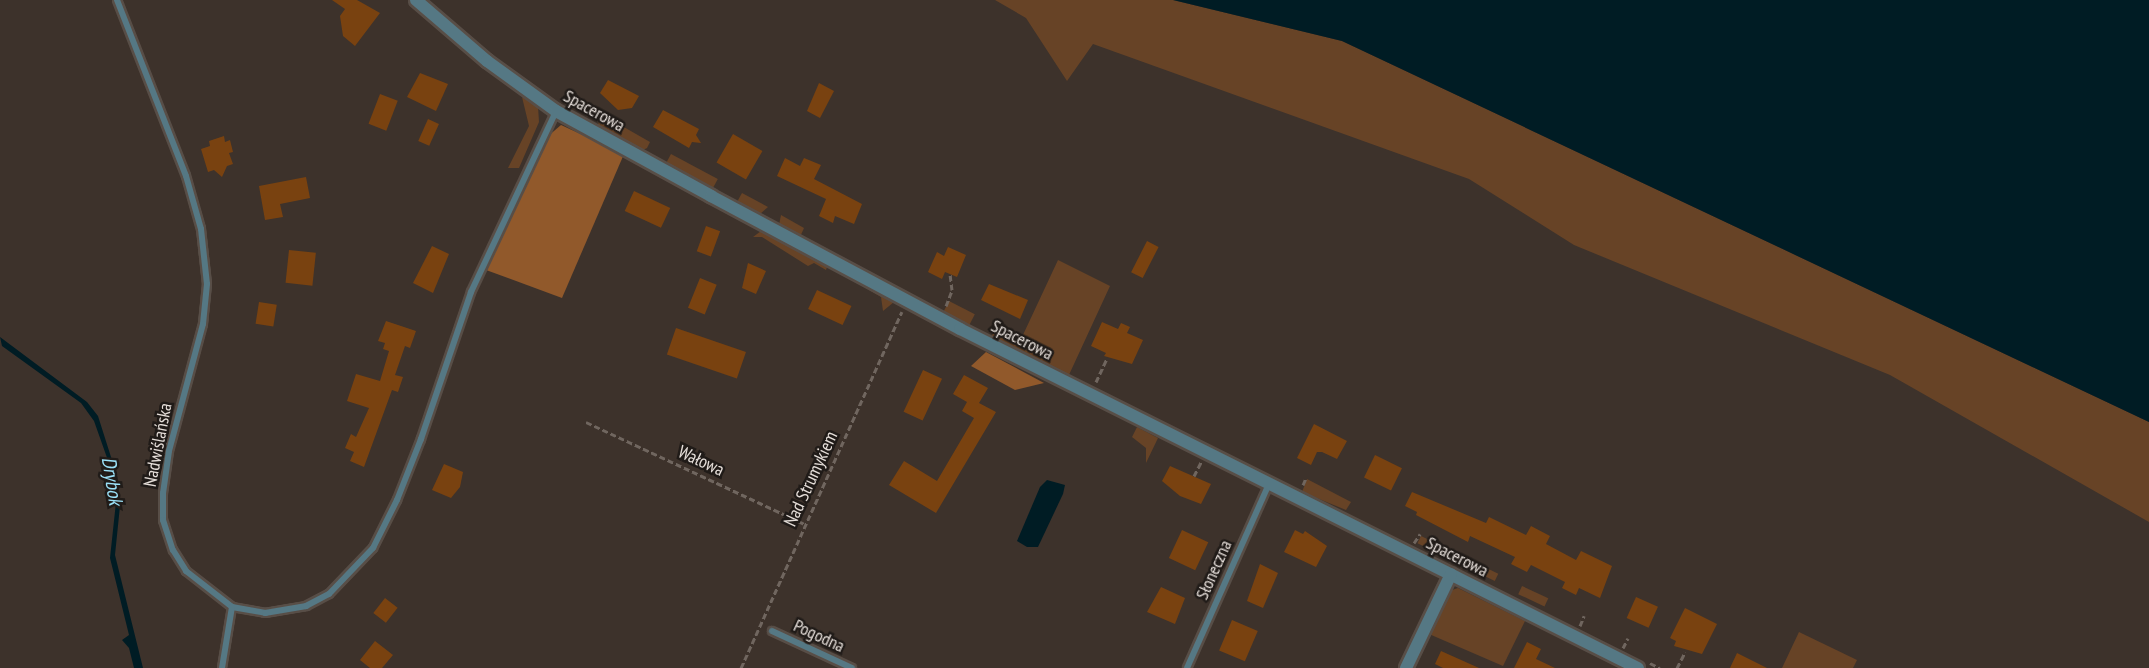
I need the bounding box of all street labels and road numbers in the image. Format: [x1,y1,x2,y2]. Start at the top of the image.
street label: Spacerowa [560,85,628,137]
street label: Spacerowa [987,315,1057,365]
street label: Nadwiślańska [139,401,177,489]
street label: Nad Strumykiem [780,428,842,530]
street label: Wałowa [675,441,727,481]
street label: Spacerowa [1422,532,1492,582]
street label: Słoneczna [1191,537,1237,603]
street label: Pogodna [790,615,848,657]

